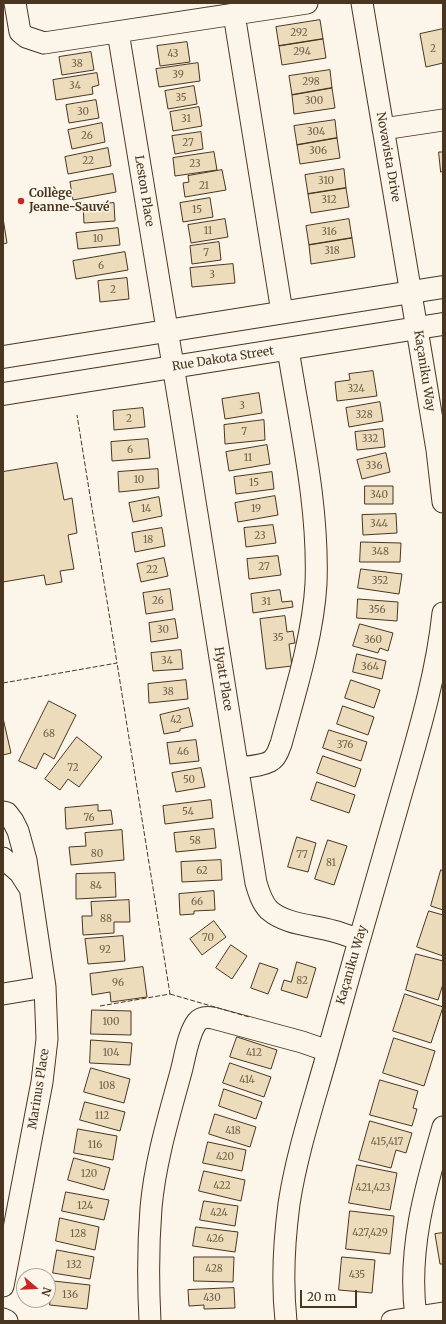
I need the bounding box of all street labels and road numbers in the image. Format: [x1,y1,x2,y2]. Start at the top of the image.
street label: Novavista Drive [373,111,403,203]
street label: Leston Place [131,154,157,228]
street label: Kaçaniku Way [410,329,438,413]
street label: Rue Dakota Street [171,344,275,374]
street label: Hyatt Place [211,646,235,712]
street label: Kaçaniku Way [334,924,370,1006]
street label: Marinus Place [26,1048,52,1130]

